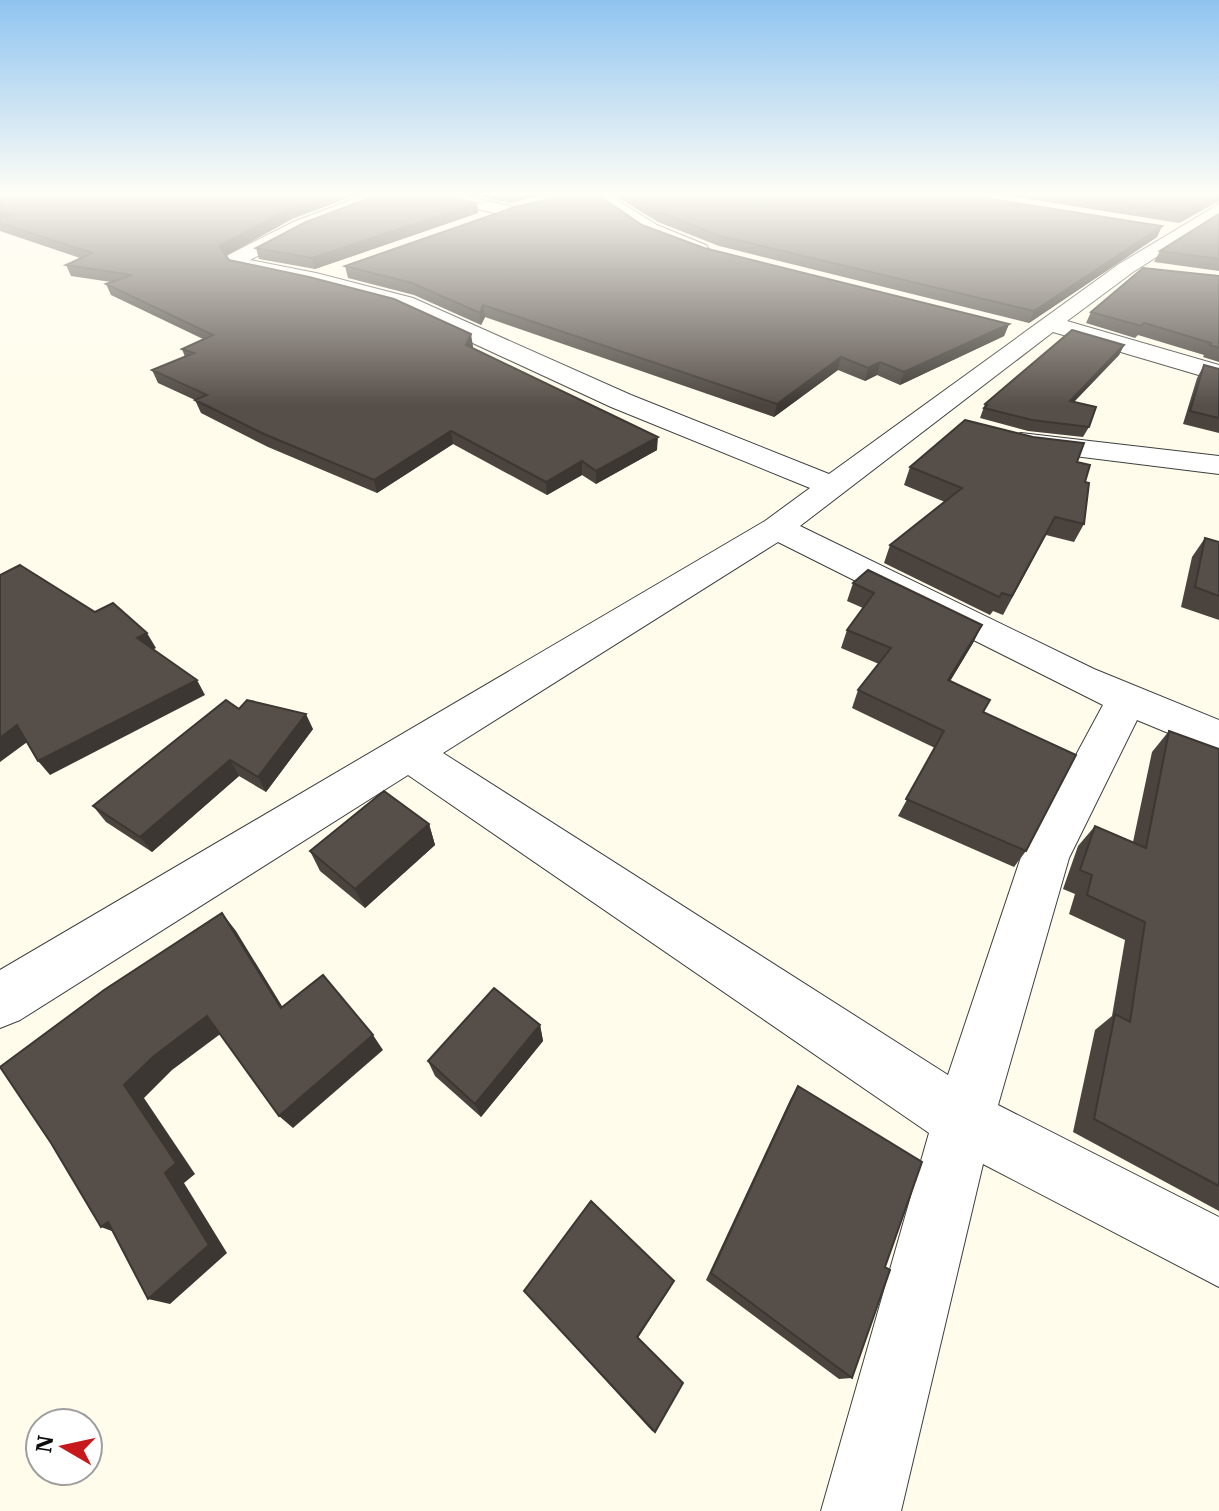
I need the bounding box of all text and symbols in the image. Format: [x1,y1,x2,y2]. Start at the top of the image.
north arrow [24,1407,104,1487]
text: N [28,1433,59,1455]

